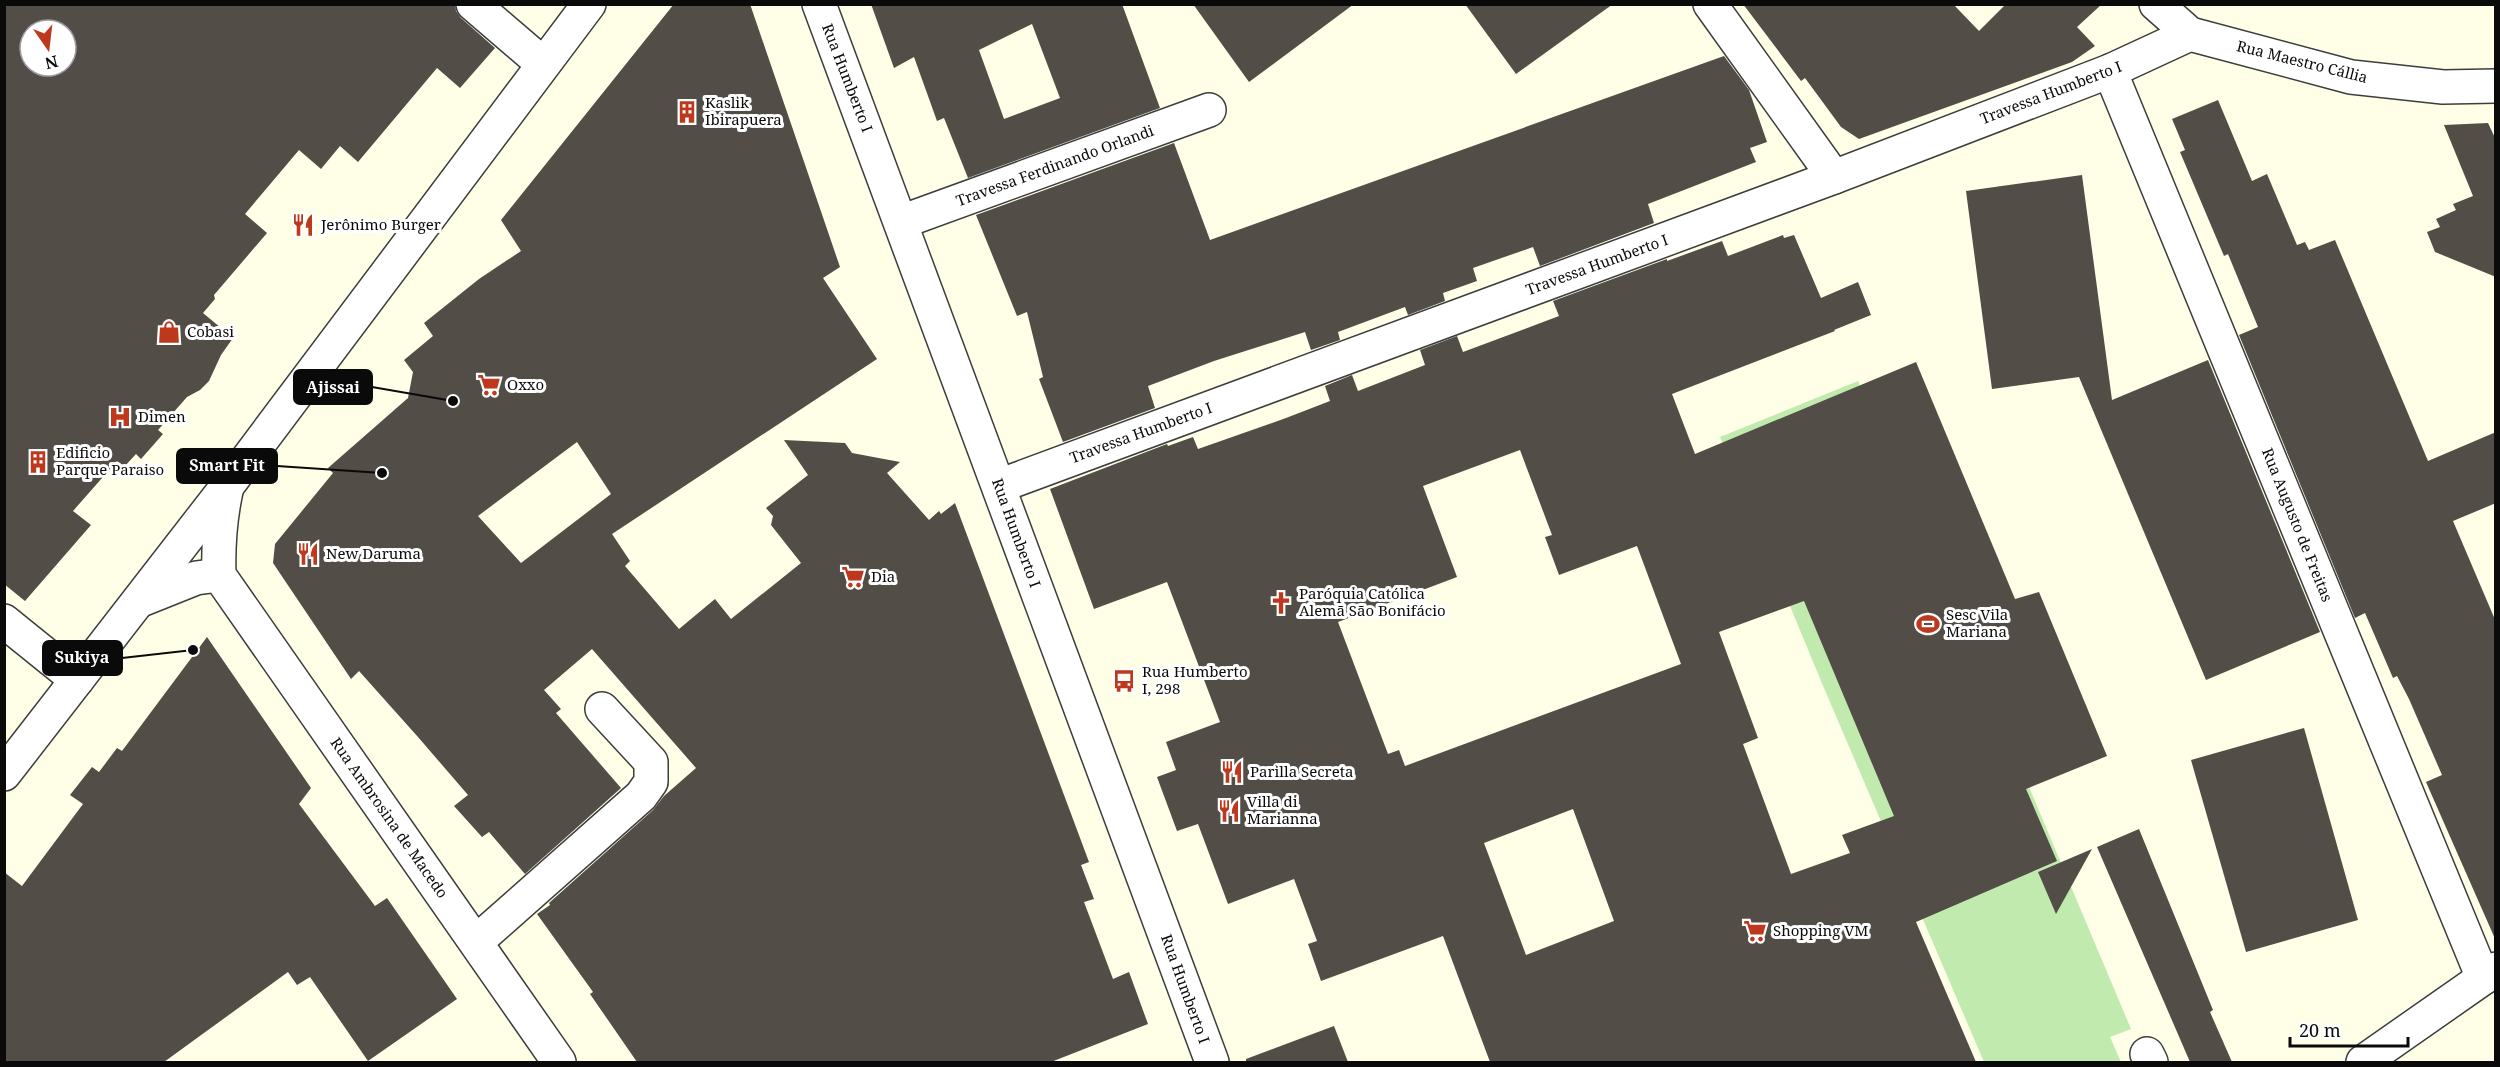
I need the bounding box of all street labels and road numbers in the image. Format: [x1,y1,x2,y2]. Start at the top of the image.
street label: Rua Humberto I [818,20,878,135]
street label: Rua Maestro Cállia [2235,35,2370,87]
street label: Travessa Humberto I [1977,56,2124,128]
street label: Travessa Ferdinando Orlandi [953,120,1156,210]
street label: Travessa Humberto I [1523,229,1671,299]
street label: Travessa Humberto I [1067,397,1215,467]
street label: Rua Augusto de Freitas [2258,445,2338,605]
street label: Rua Humberto I [988,475,1046,590]
street label: Rua Ambrosina de Macedo [327,733,453,902]
street label: Rua Humberto I [1157,931,1215,1046]

